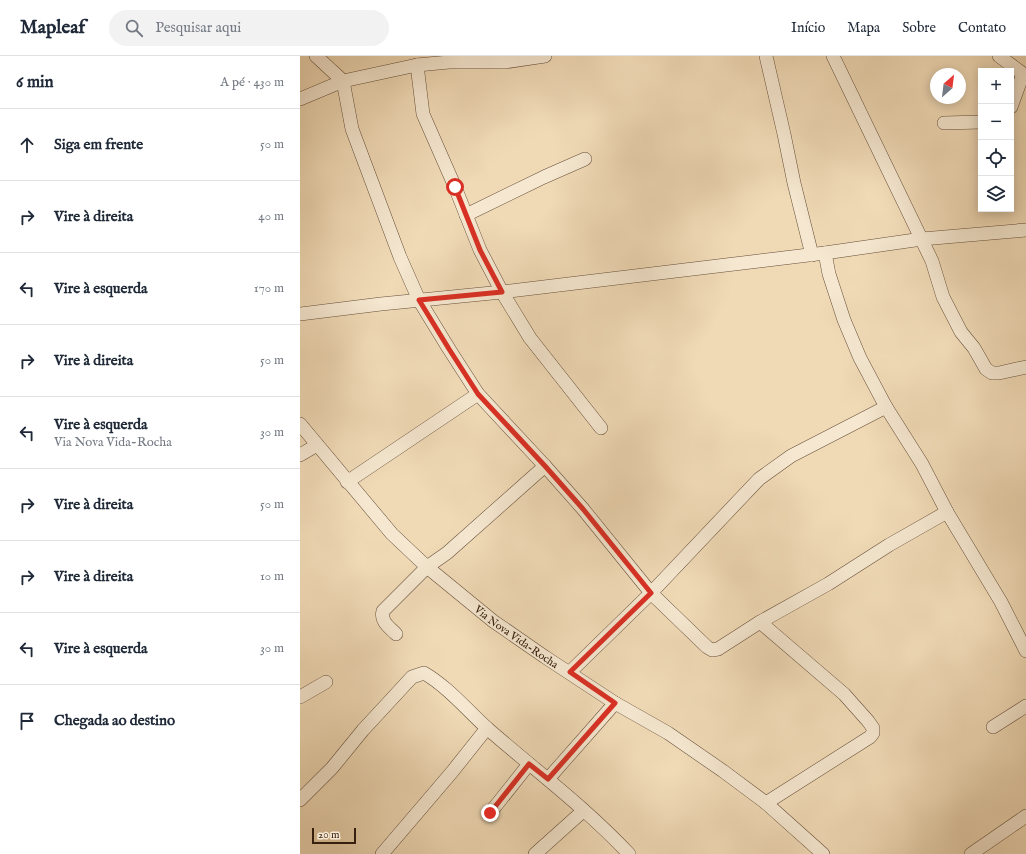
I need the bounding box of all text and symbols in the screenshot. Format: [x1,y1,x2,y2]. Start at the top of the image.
search box [109,10,389,46]
text: Mapleaf [20,16,85,40]
icon: search [123,17,145,39]
text: Pesquisar aqui [155,18,241,37]
text: Início [791,19,825,37]
text: Mapa [847,19,880,37]
text: Sobre [902,19,936,37]
text: Contato [958,19,1006,37]
north arrow [930,68,966,104]
map controls [978,68,1014,212]
button: + [978,68,1014,104]
text: 6 min [16,72,54,93]
text: A pé · 430 m [220,74,284,91]
button: − [978,104,1014,140]
icon: ahead [16,134,38,156]
text: Siga em frente [54,135,143,154]
text: 50 m [260,136,284,153]
button: locate [978,140,1014,176]
button: layers [978,176,1014,212]
route start [446,178,464,196]
icon: right [16,206,38,228]
text: Vire à direita [54,207,133,226]
text: 40 m [258,208,284,225]
icon: left [16,278,38,300]
text: Vire à esquerda [54,279,147,298]
text: 170 m [254,280,284,297]
icon: right [16,350,38,372]
text: Vire à direita [54,351,133,370]
text: 50 m [260,352,284,369]
text: Vire à esquerda [54,415,147,434]
icon: left [16,422,38,444]
text: 30 m [260,424,284,441]
text: Via Nova Vida-Rocha [54,434,172,451]
icon: right [16,494,38,516]
text: Vire à direita [54,495,133,514]
text: 50 m [260,496,284,513]
icon: right [16,566,38,588]
text: Vire à direita [54,567,133,586]
text: 10 m [260,568,284,585]
street label: Via Nova Vida-Rocha [470,602,561,672]
icon: left [16,638,38,660]
text: Vire à esquerda [54,639,147,658]
text: 30 m [260,640,284,657]
icon: arrive [16,710,38,732]
text: Chegada ao destino [54,711,175,730]
route end [481,804,499,822]
scale bar [312,826,356,845]
text: 20 m [318,828,339,842]

